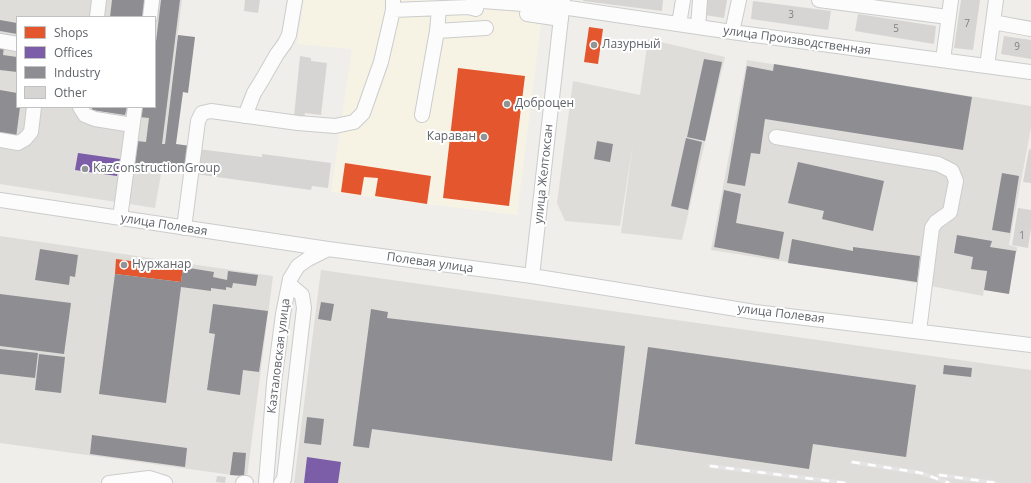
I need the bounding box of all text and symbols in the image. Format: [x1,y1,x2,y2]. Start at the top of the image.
house number: 3 [788,9,794,21]
legend [16,16,156,108]
house number: 7 [964,18,970,30]
street label: улица Производственная [722,23,872,59]
house number: 5 [893,23,899,35]
text: Shops [54,24,88,41]
place label: Лазурный [602,38,661,52]
marker: Лазурный [589,40,599,50]
house number: 9 [1014,41,1020,53]
text: Offices [54,44,93,61]
text: Industry [54,64,100,81]
text: Other [54,84,87,101]
place label: Доброцен [515,97,574,111]
marker: Доброцен [502,99,512,109]
street label: улица Желтоксан [532,123,556,225]
place label: Караван [427,130,476,144]
marker: Караван [479,132,489,142]
place label: KazConstructionGroup [93,162,220,176]
marker: KazConstructionGroup [80,164,90,174]
street label: улица Полевая [120,211,208,239]
house number: 1 [1019,230,1025,242]
street label: Полевая улица [386,250,474,276]
place label: Нуржанар [132,258,191,272]
marker: Нуржанар [119,260,129,270]
street label: Казталовская улица [265,297,293,415]
street label: улица Полевая [737,302,825,326]

